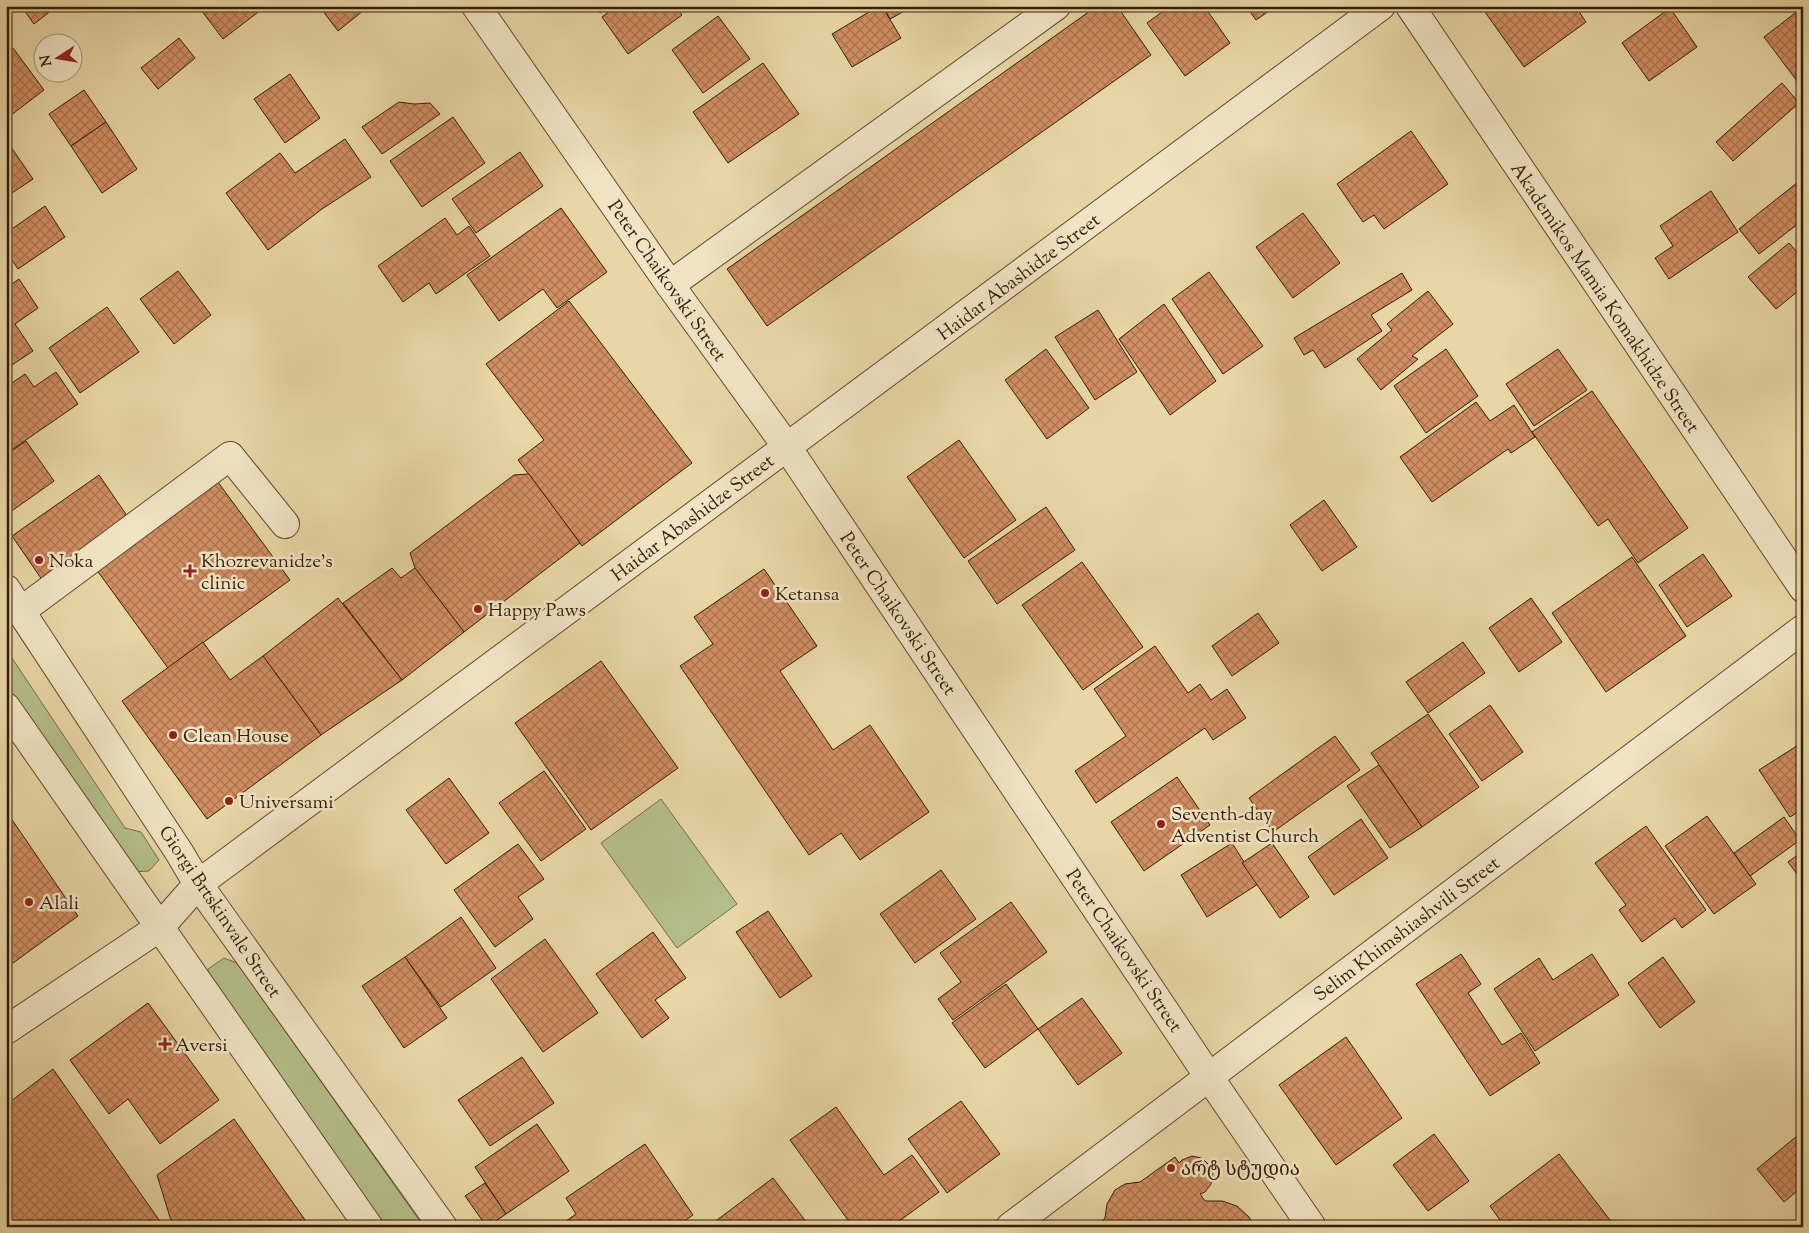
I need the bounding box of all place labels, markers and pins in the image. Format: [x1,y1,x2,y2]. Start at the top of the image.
place label: Noka [49,549,94,576]
place label: Khozrevanidze's clinic [201,549,333,598]
marker: Noka [33,554,45,566]
marker: Khozrevanidze's clinic [183,564,197,578]
place label: Ketansa [775,582,840,609]
marker: Ketansa [759,587,771,599]
place label: Happy Paws [488,598,586,625]
marker: Happy Paws [472,603,484,615]
place label: Clean House [183,724,289,751]
marker: Clean House [167,729,179,741]
place label: Universami [239,790,334,817]
marker: Universami [223,795,235,807]
place label: Seventh-day Adventist Church [1171,802,1319,851]
marker: Seventh-day Adventist Church [1155,818,1167,830]
place label: Alali [39,891,79,918]
marker: Alali [23,896,35,908]
place label: Aversi [175,1033,228,1060]
marker: Aversi [159,1038,171,1050]
place label: არტ სტუდია [1181,1157,1300,1184]
marker: არტ სტუდია [1165,1162,1177,1174]

